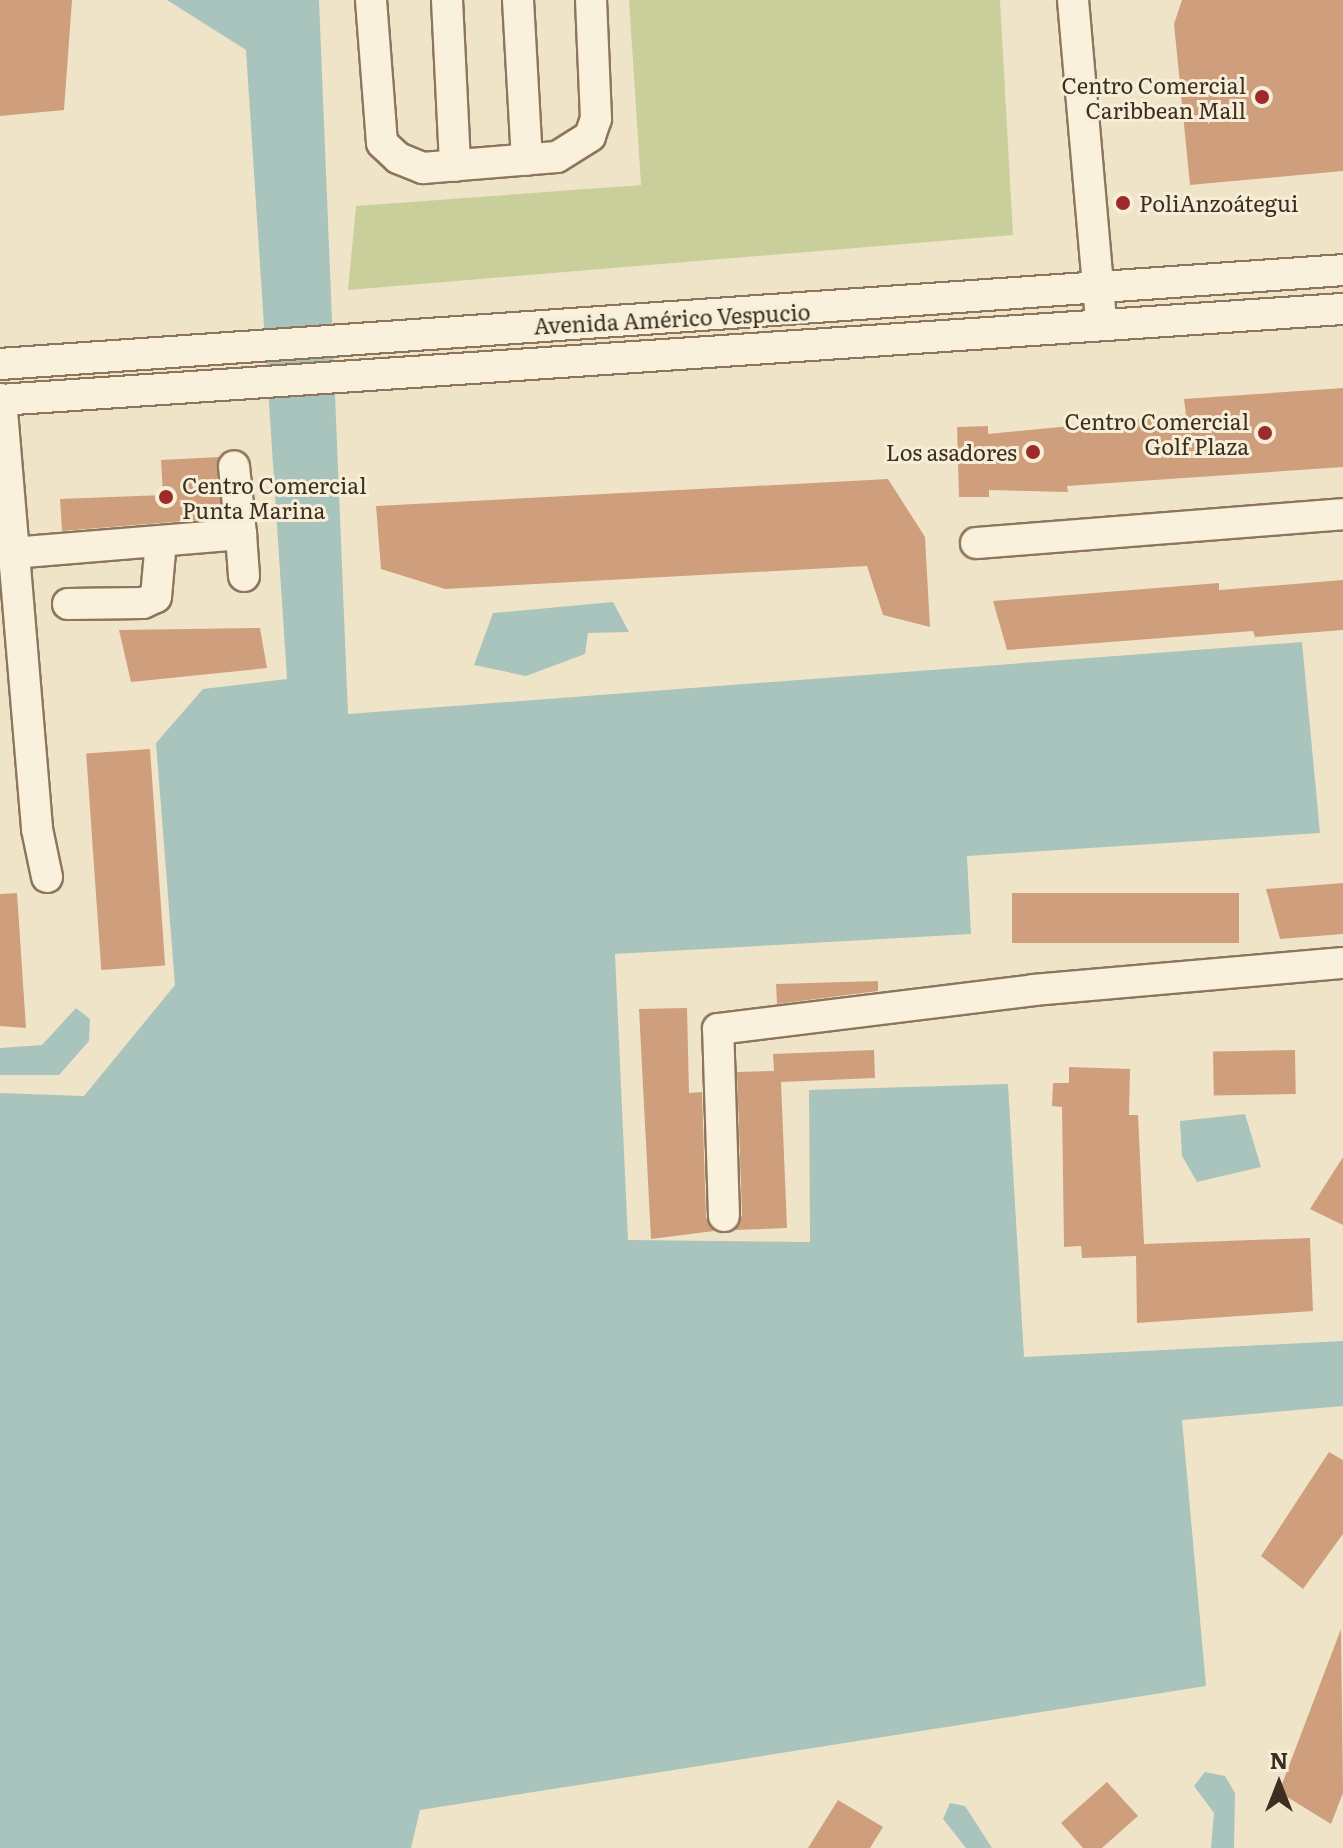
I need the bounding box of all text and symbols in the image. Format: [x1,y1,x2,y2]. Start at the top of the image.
place label: Centro Comercial Caribbean Mall [1061,71,1246,122]
marker: Centro Comercial Caribbean Mall [1253,88,1271,106]
place label: PoliAnzoátegui [1139,190,1298,216]
marker: PoliAnzoátegui [1114,194,1132,212]
street label: Avenida Américo Vespucio [533,298,811,338]
place label: Centro Comercial Golf Plaza [1064,407,1249,458]
marker: Centro Comercial Golf Plaza [1256,424,1274,442]
place label: Los asadores [886,439,1017,465]
marker: Los asadores [1024,443,1042,461]
place label: Centro Comercial Punta Marina [182,471,367,522]
marker: Centro Comercial Punta Marina [157,488,175,506]
text: N [1270,1743,1288,1776]
north arrow [1239,1744,1319,1824]

